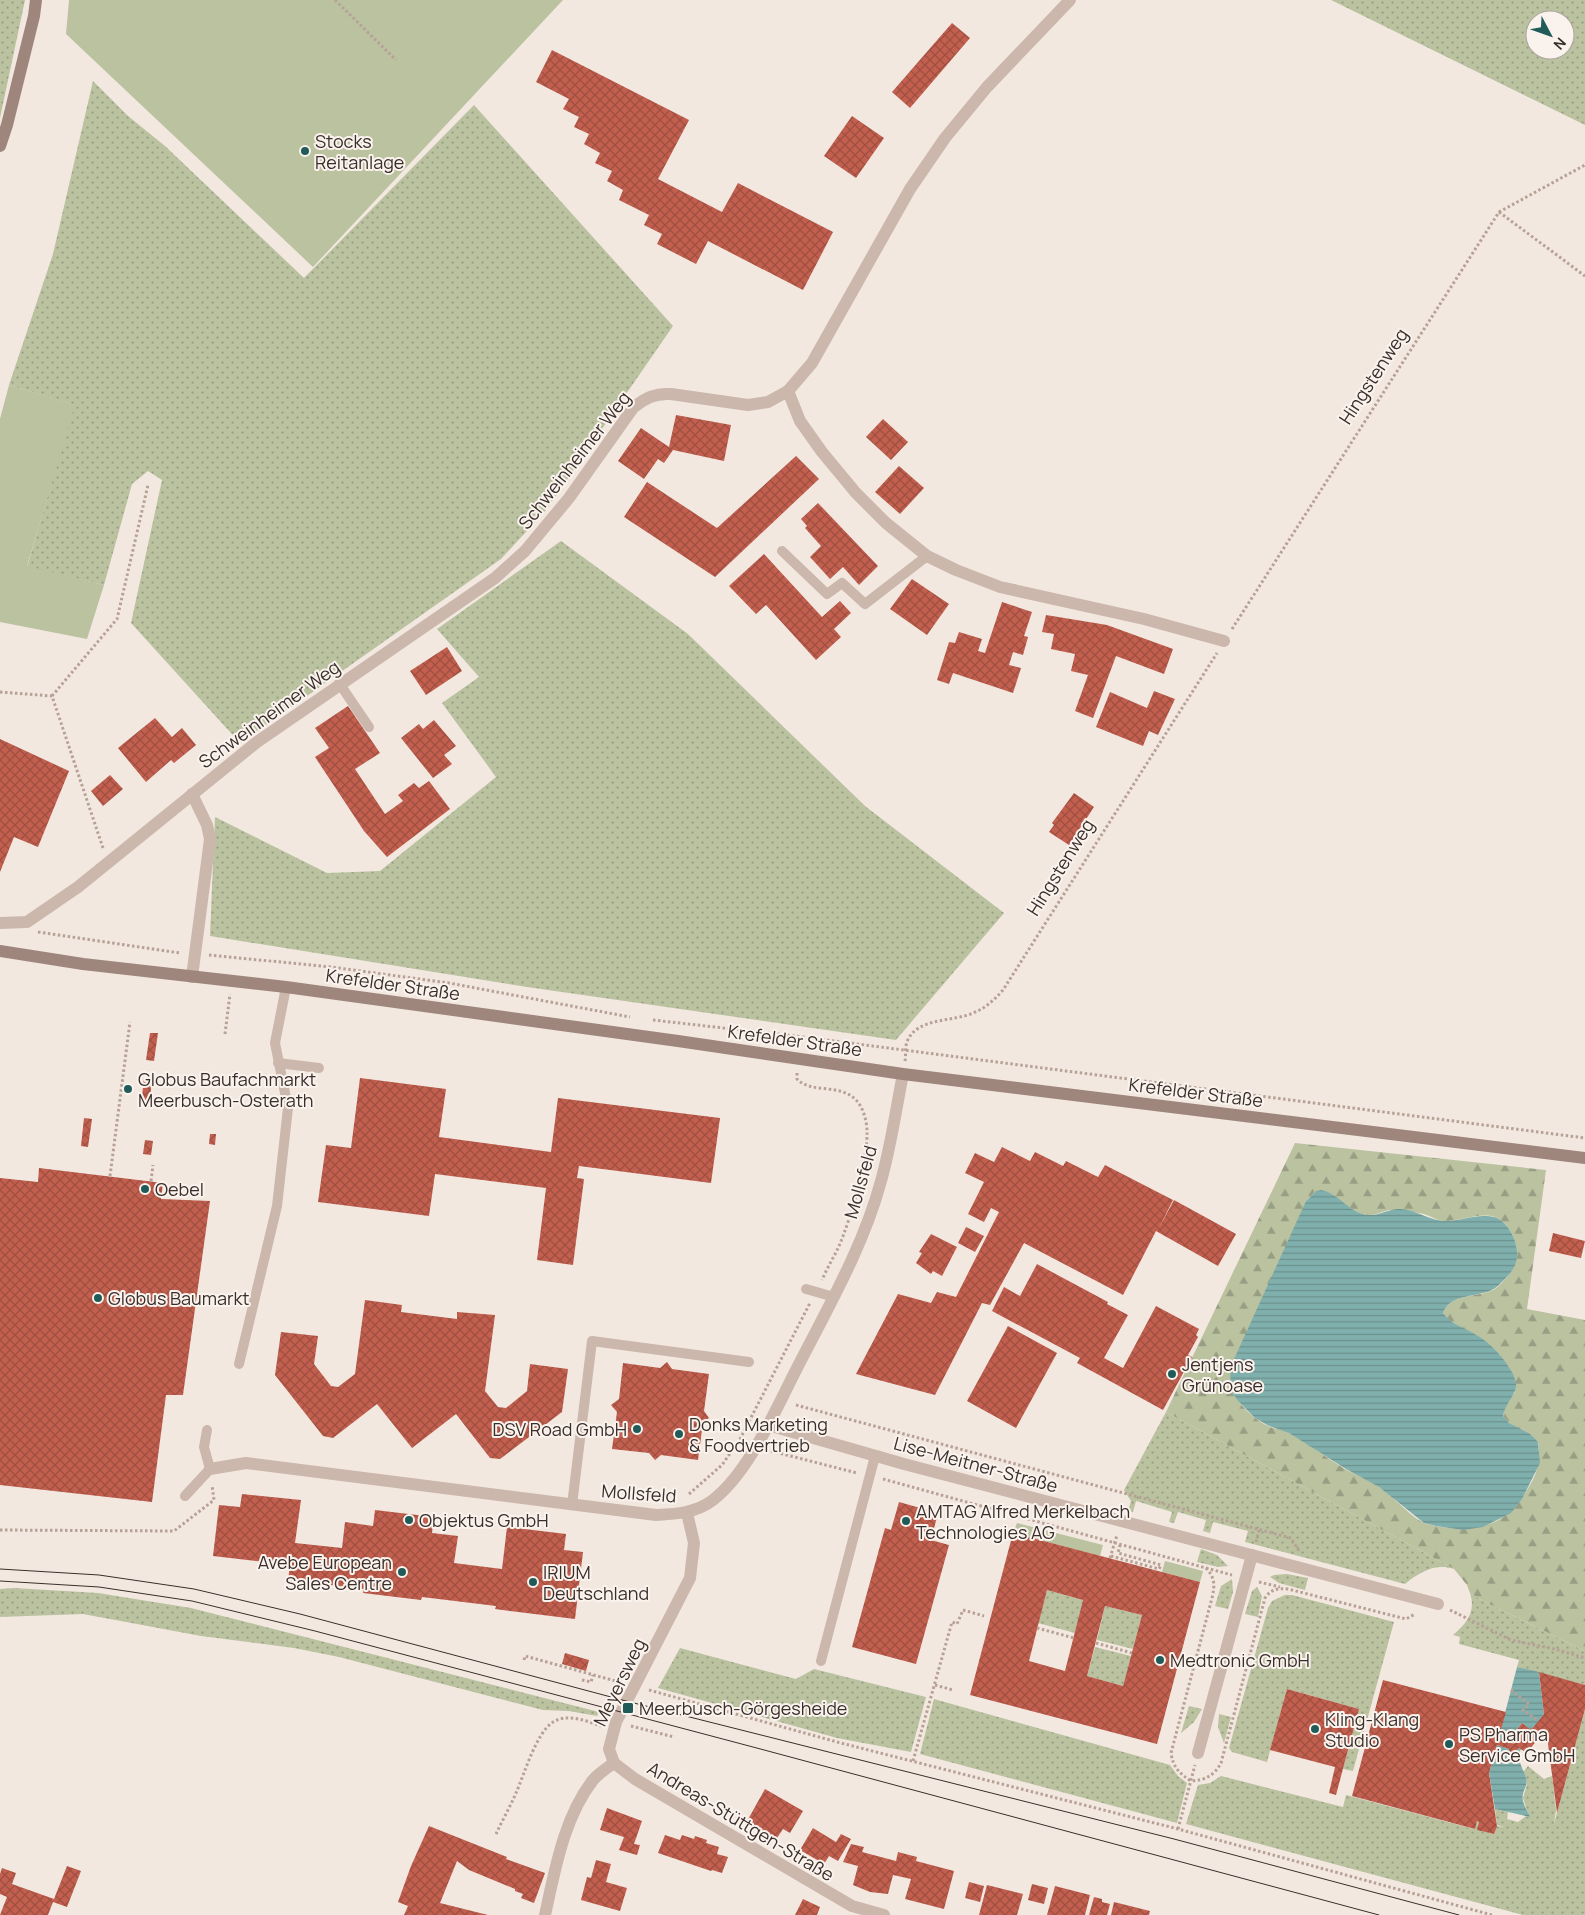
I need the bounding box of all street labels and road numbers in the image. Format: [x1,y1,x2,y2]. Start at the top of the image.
street label: Hingstenweg [1333,323,1413,429]
street label: Schweinheimer Weg [513,386,635,534]
street label: Schweinheimer Weg [194,655,344,773]
street label: Hingstenweg [1021,814,1099,920]
street label: Krefelder Straße [324,963,462,1005]
street label: Krefelder Straße [726,1019,864,1061]
street label: Krefelder Straße [1127,1072,1265,1112]
street label: Mollsfeld [838,1143,882,1221]
street label: Lise-Meitner-Straße [891,1431,1061,1497]
street label: Mollsfeld [601,1478,677,1508]
street label: Meyersweg [587,1634,651,1730]
street label: Andreas-Stüttgen-Straße [643,1756,839,1886]

